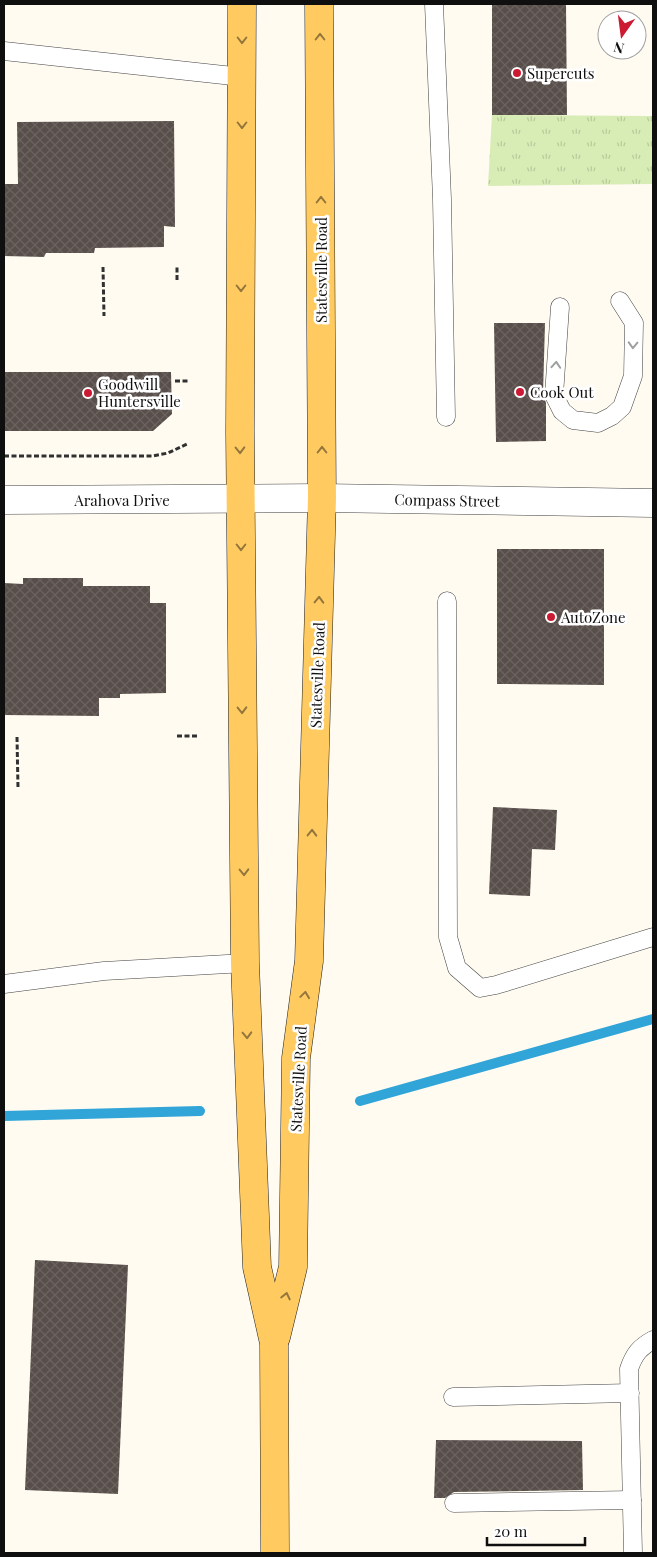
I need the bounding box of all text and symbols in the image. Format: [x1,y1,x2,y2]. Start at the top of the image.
north arrow [597,10,647,60]
one-way arrow [315,33,325,40]
one-way arrow [237,36,247,44]
text: N [612,38,626,59]
place label: Supercuts [527,63,595,83]
marker: Supercuts [511,67,523,79]
one-way arrow [237,122,247,130]
one-way arrow [315,195,326,203]
street label: Statesville Road [311,217,331,323]
one-way arrow [236,284,246,292]
one-way arrow [628,342,639,350]
one-way arrow [550,361,561,369]
place label: Goodwill Huntersville [98,374,181,411]
place label: Cook Out [530,382,594,402]
marker: Cook Out [514,386,526,398]
marker: Goodwill Huntersville [82,387,94,399]
one-way arrow [317,445,327,453]
one-way arrow [235,447,245,455]
street label: Compass Street [394,489,501,511]
street label: Arahova Drive [73,490,170,510]
one-way arrow [235,543,246,551]
one-way arrow [314,596,324,604]
place label: AutoZone [560,607,626,627]
marker: AutoZone [545,611,557,623]
street label: Statesville Road [305,621,329,728]
one-way arrow [237,706,247,714]
one-way arrow [307,828,317,836]
one-way arrow [239,868,249,876]
one-way arrow [299,991,309,999]
street label: Statesville Road [285,1025,311,1133]
one-way arrow [242,1031,253,1039]
one-way arrow [280,1291,291,1300]
scale bar [487,1514,584,1546]
text: 20 m [494,1521,528,1541]

